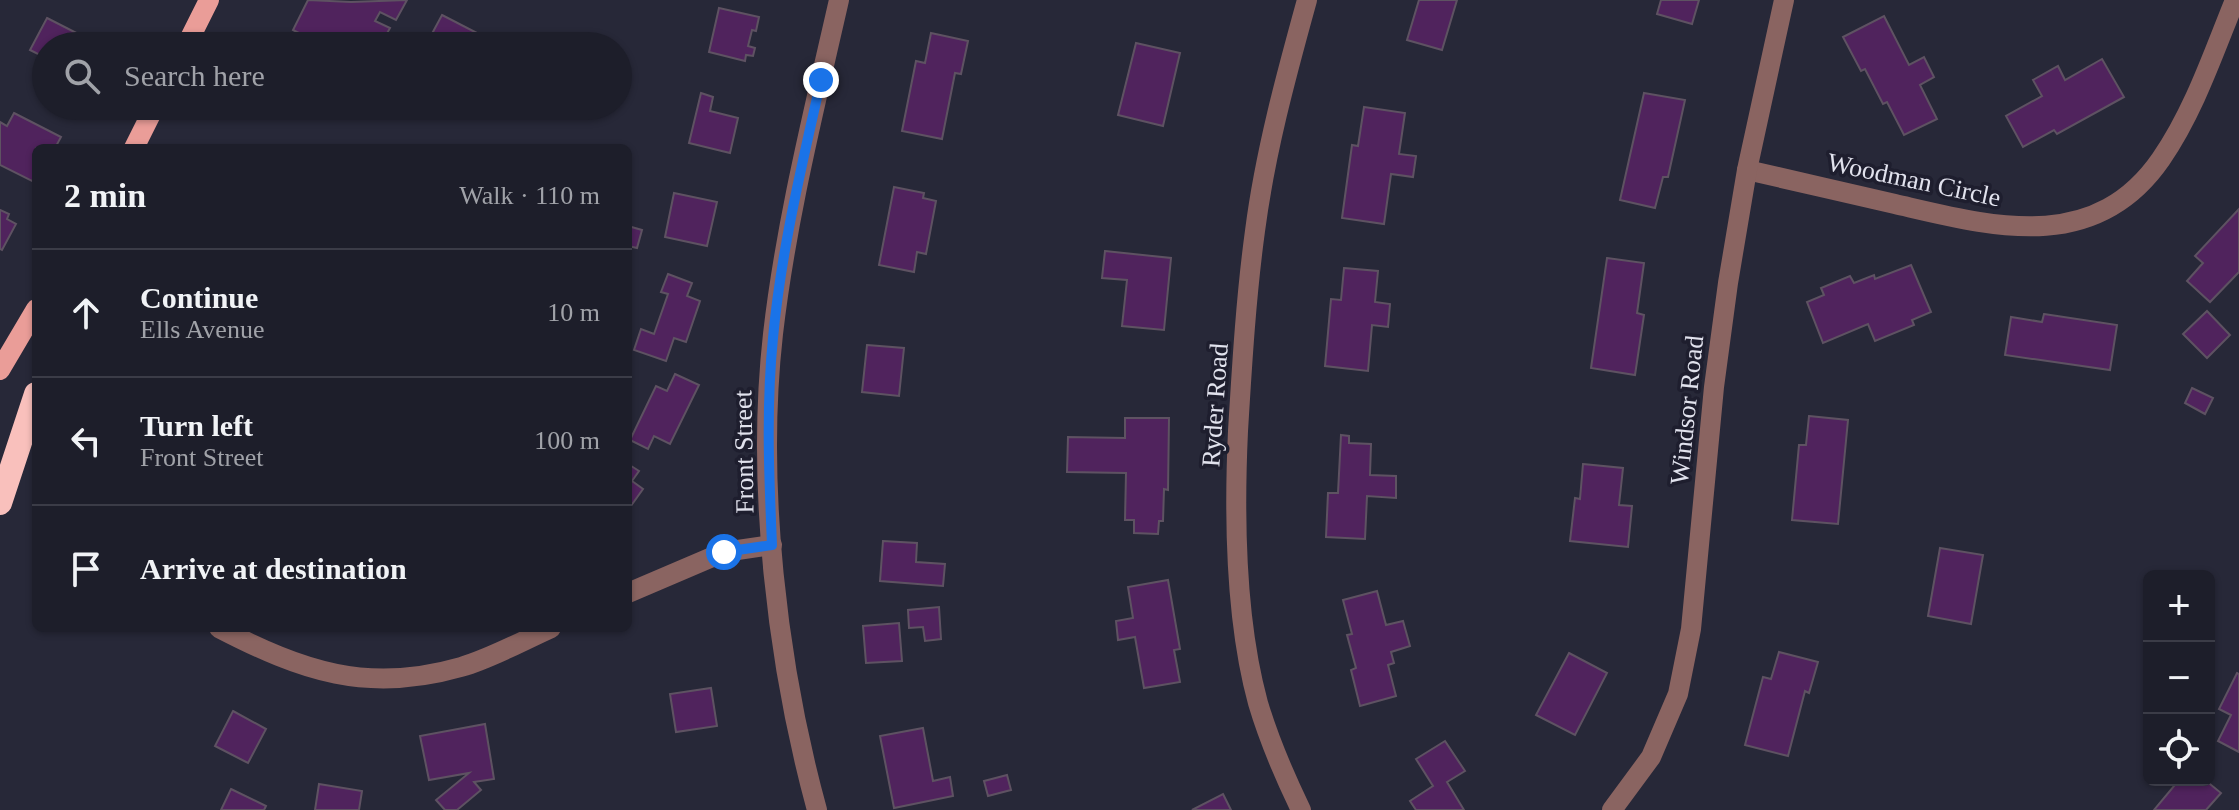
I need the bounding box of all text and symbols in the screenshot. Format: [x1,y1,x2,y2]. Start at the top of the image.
search box [32,32,632,120]
icon: search [60,54,104,98]
text: Search here [124,59,265,92]
route end [803,62,839,98]
street label: Woodman Circle [1825,147,2003,213]
text: 2 min [64,177,146,214]
text: Walk · 110 m [459,181,600,210]
text: Continue [140,281,258,314]
icon: ahead [64,291,108,335]
text: 10 m [547,298,600,327]
text: Ells Avenue [140,315,264,344]
street label: Windsor Road [1665,334,1709,486]
street label: Ryder Road [1196,342,1234,468]
street label: Front Street [728,389,760,514]
text: Turn left [140,409,253,442]
icon: left [64,419,108,463]
text: 100 m [534,426,600,455]
text: Front Street [140,443,264,472]
route start [706,534,742,570]
icon: arrive [64,547,108,591]
text: Arrive at destination [140,552,407,585]
map controls [2143,570,2215,786]
button: + [2143,570,2215,642]
button: − [2143,642,2215,714]
button: locate [2143,714,2215,786]

